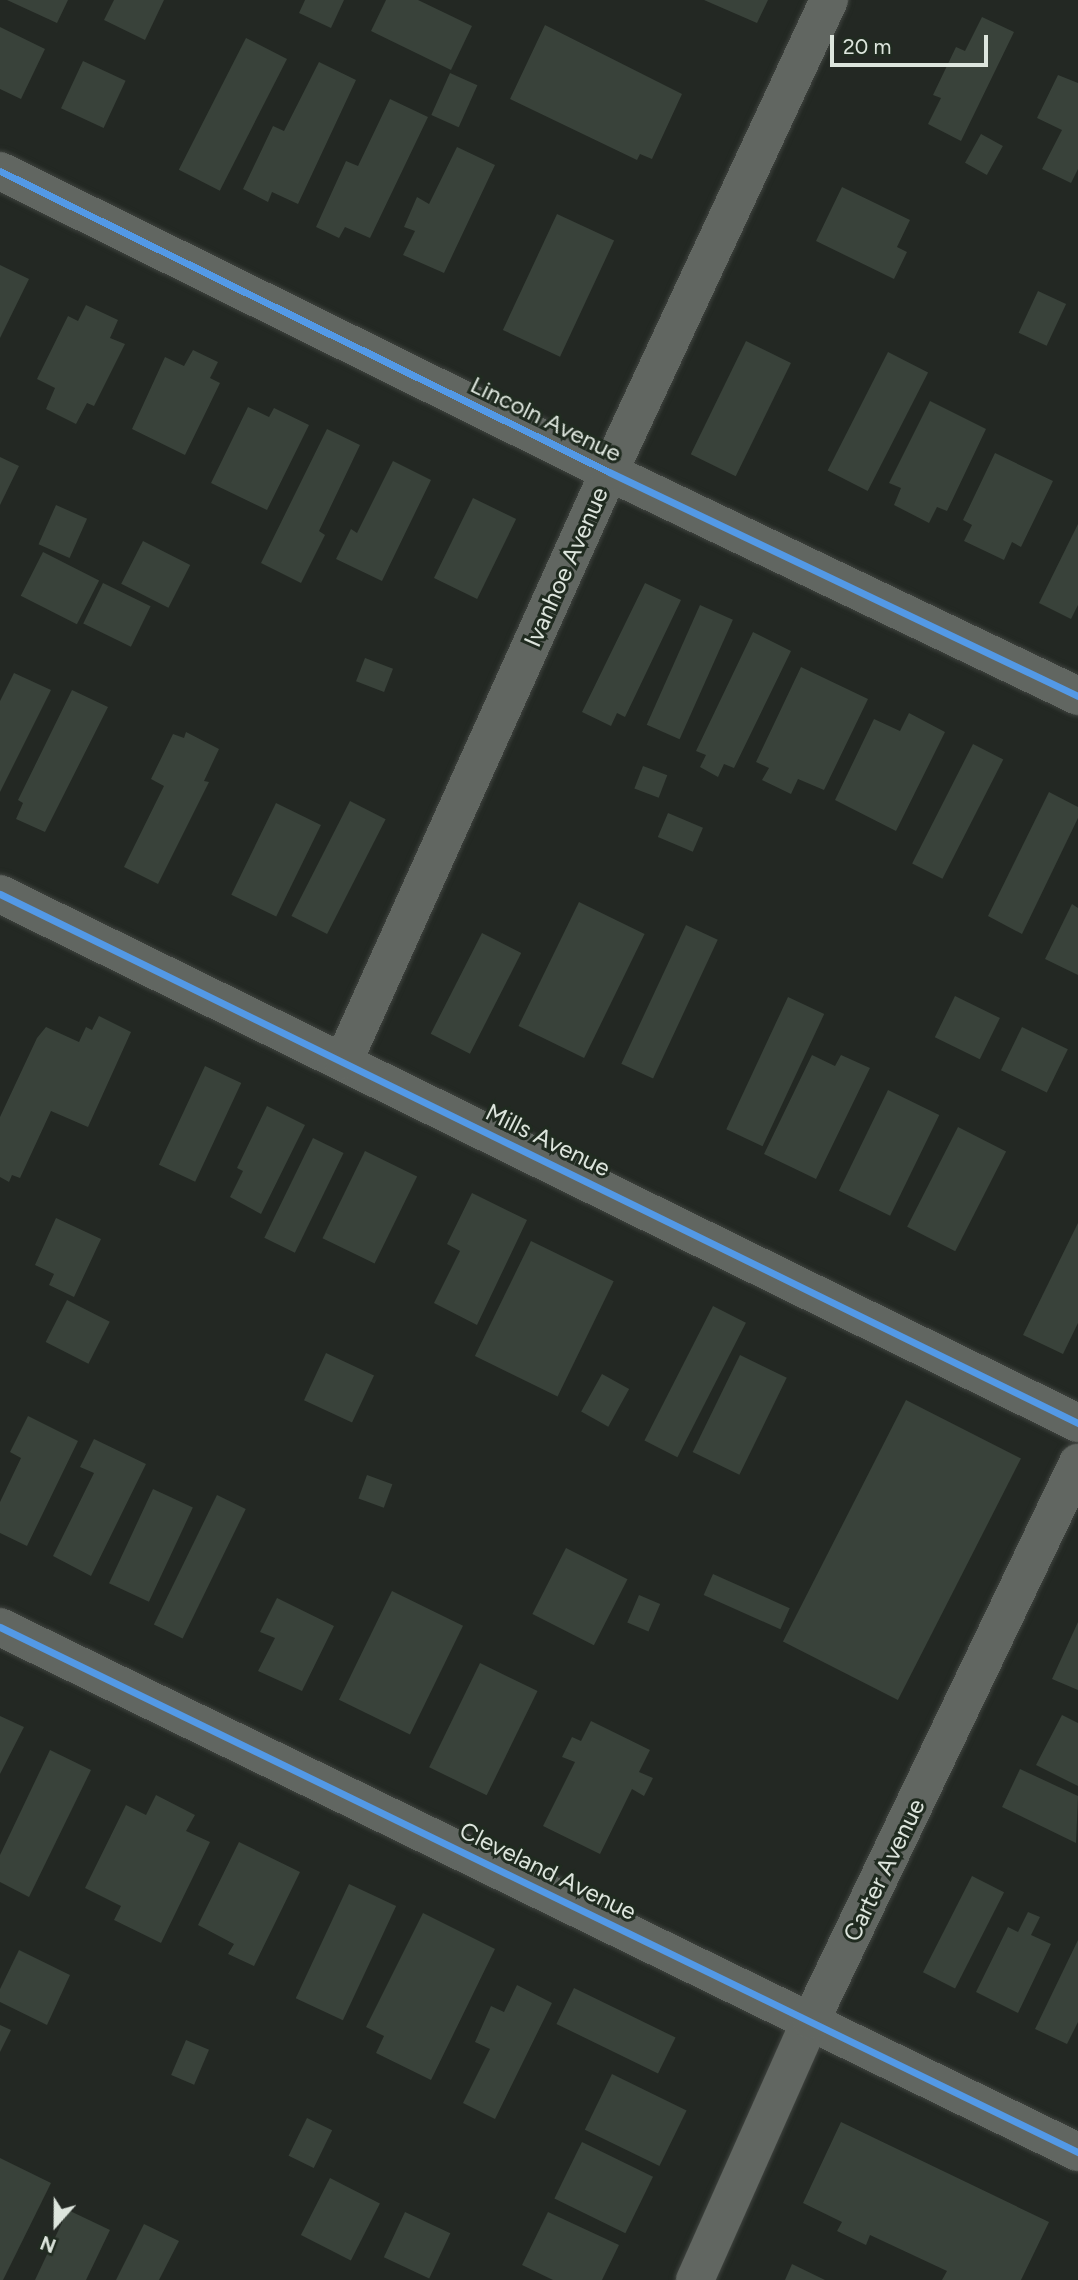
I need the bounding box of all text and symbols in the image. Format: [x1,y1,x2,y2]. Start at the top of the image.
scale bar [833,21,990,65]
text: 20 m [843,34,891,59]
street label: Lincoln Avenue [466,370,626,468]
street label: Ivanhoe Avenue [518,483,614,651]
street label: Mills Avenue [481,1098,615,1182]
street label: Carter Avenue [837,1794,931,1946]
street label: Cleveland Avenue [455,1816,641,1926]
north arrow [21,2189,91,2259]
text: N [37,2231,59,2257]

